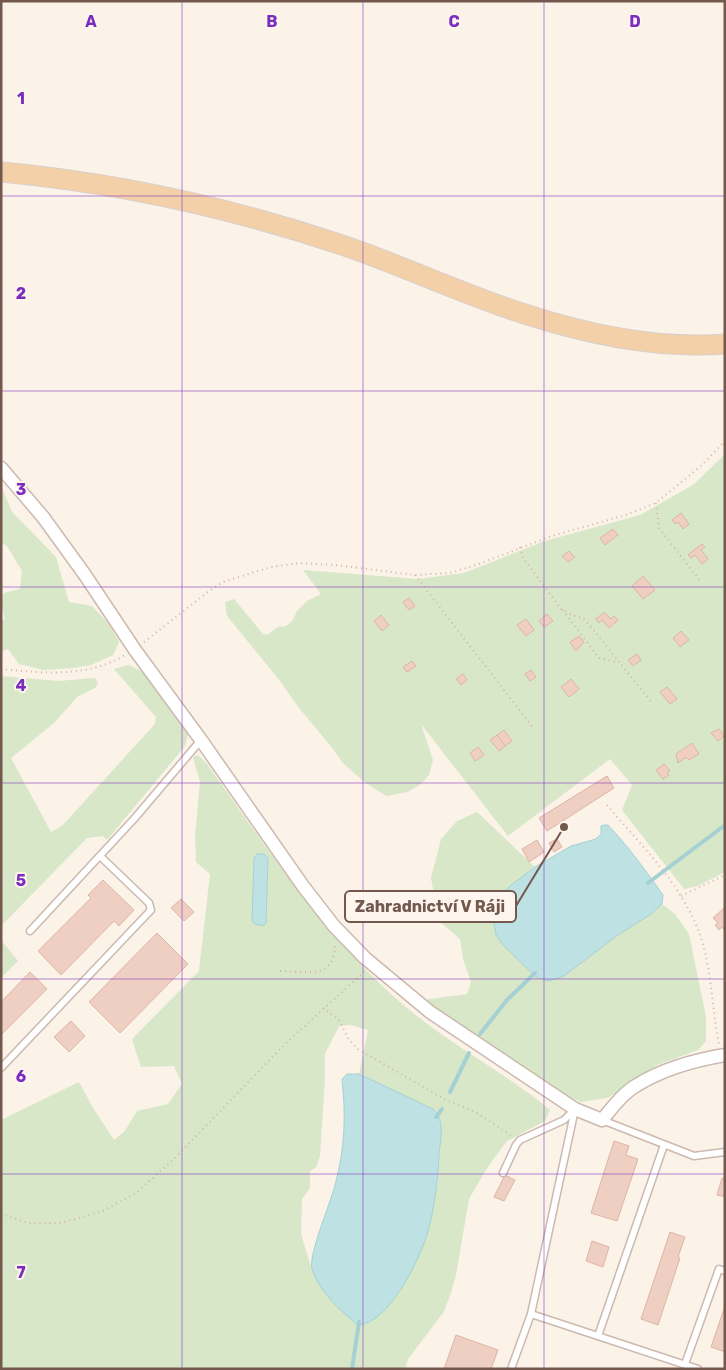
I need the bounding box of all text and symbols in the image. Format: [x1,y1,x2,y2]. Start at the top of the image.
text: A [85,12,97,31]
text: B [266,12,278,31]
text: C [448,12,460,31]
text: D [629,12,641,31]
text: 1 [17,89,25,108]
text: 2 [16,284,26,303]
text: 3 [16,480,26,499]
text: 4 [16,676,27,695]
text: 5 [16,871,26,890]
callout: Zahradnictví V Ráji [345,891,516,922]
text: Zahradnictví V Ráji [355,897,505,916]
text: 6 [16,1067,26,1086]
text: 7 [16,1263,26,1282]

